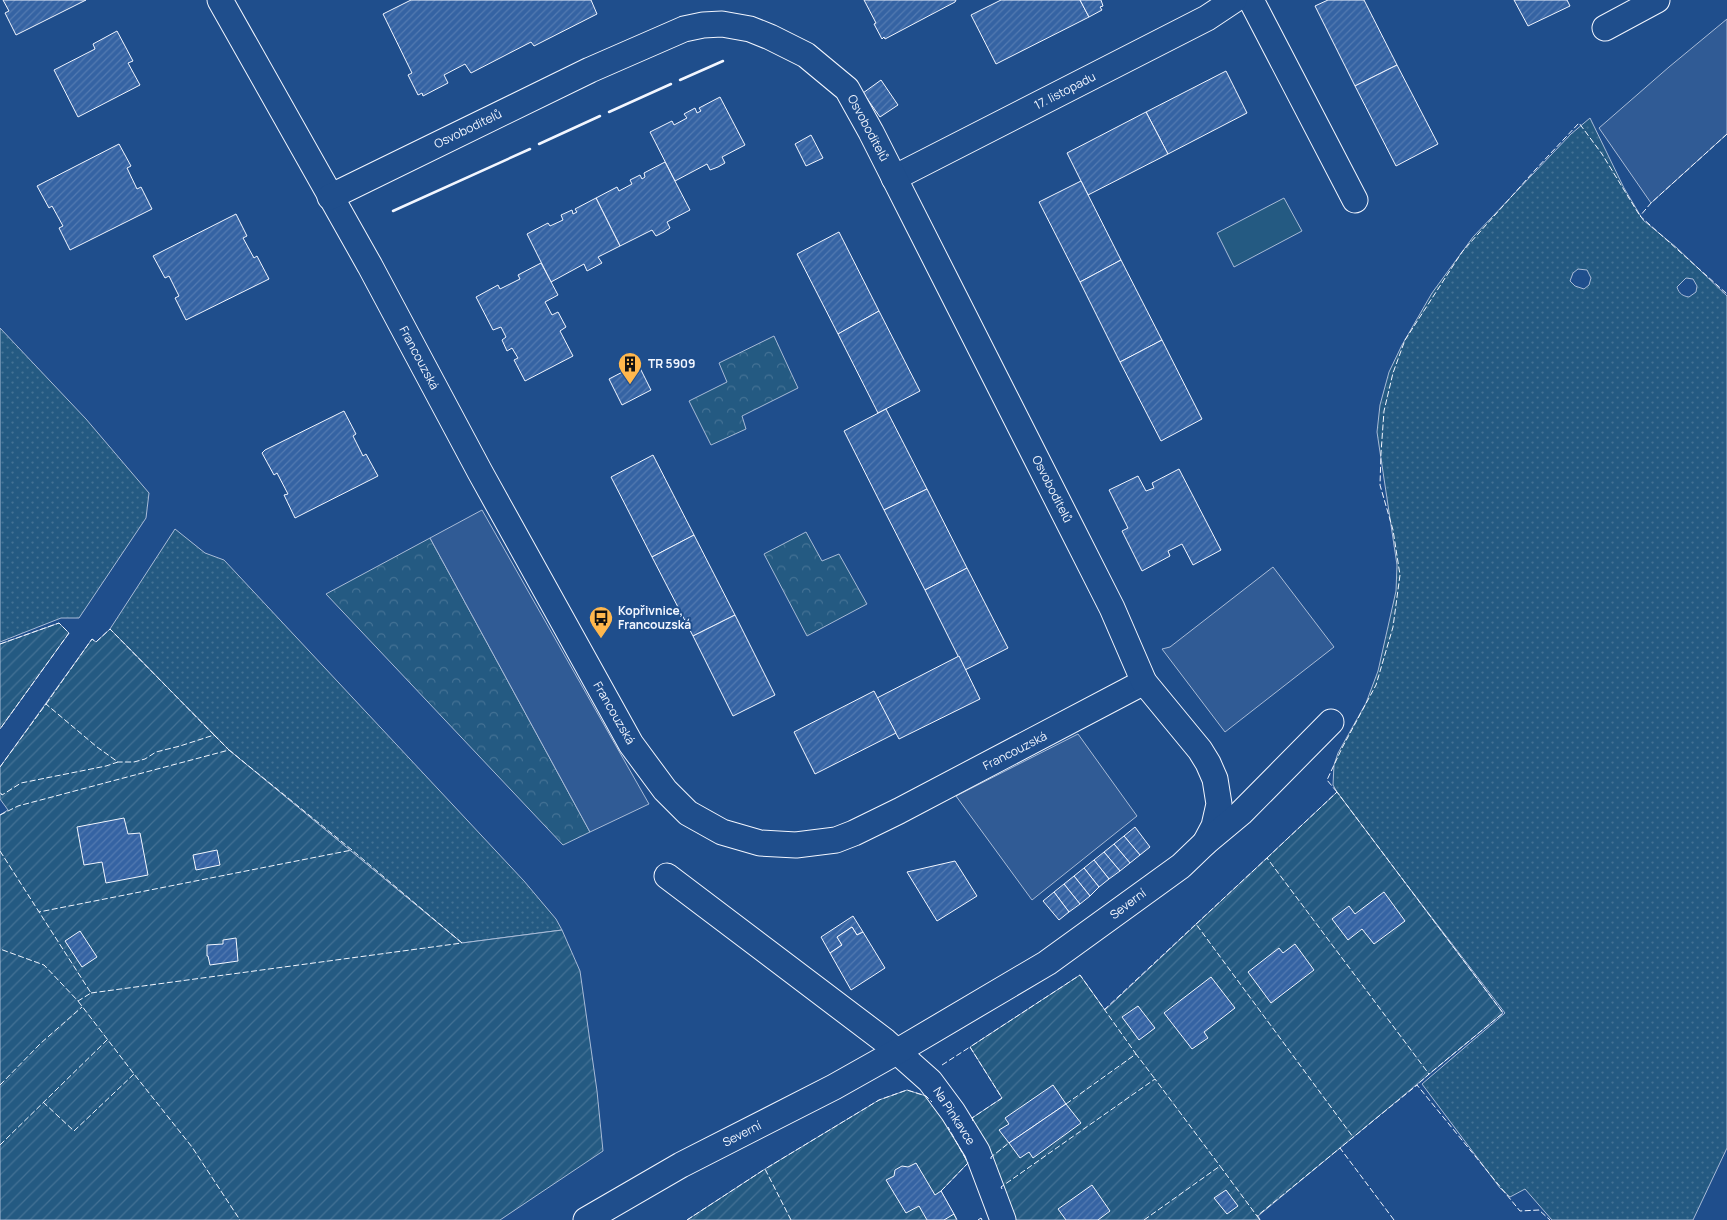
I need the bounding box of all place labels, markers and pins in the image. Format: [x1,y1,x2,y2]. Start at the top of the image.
building icon: TR 5909 [617,351,643,385]
place label: TR 5909 [648,355,695,372]
place label: Kopřivnice, Francouzská [618,602,691,633]
bus stop icon: Kopřivnice, Francouzská [588,605,614,639]

